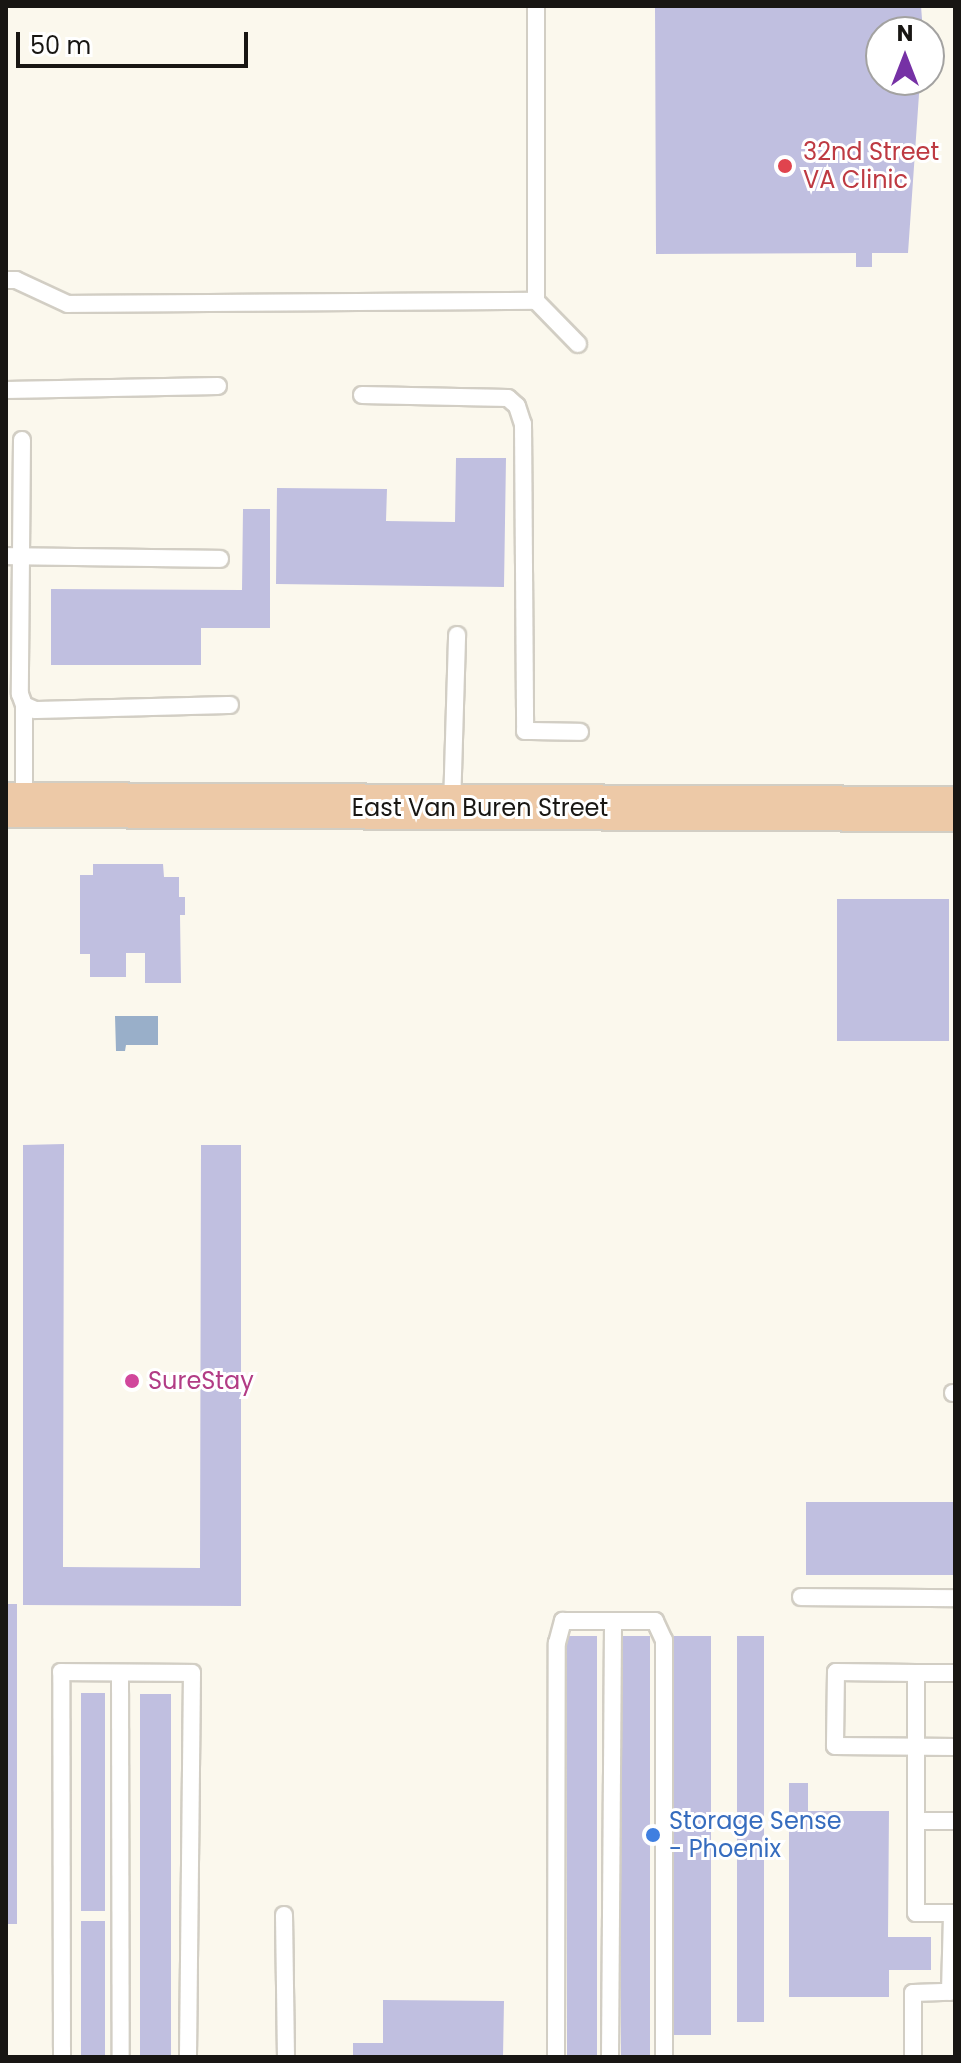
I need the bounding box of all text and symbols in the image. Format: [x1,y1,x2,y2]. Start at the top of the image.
scale bar [20,16,252,66]
north arrow [865,16,945,96]
text: N [897,18,913,49]
text: 50 m [30,29,91,62]
place label: 32nd Street VA Clinic [803,138,939,194]
marker: 32nd Street VA Clinic [774,155,796,177]
street label: East Van Buren Street [352,794,608,822]
place label: SureStay [148,1367,254,1395]
marker: SureStay [123,1372,141,1390]
place label: Storage Sense - Phoenix [669,1807,842,1863]
marker: Storage Sense - Phoenix [644,1826,662,1844]

